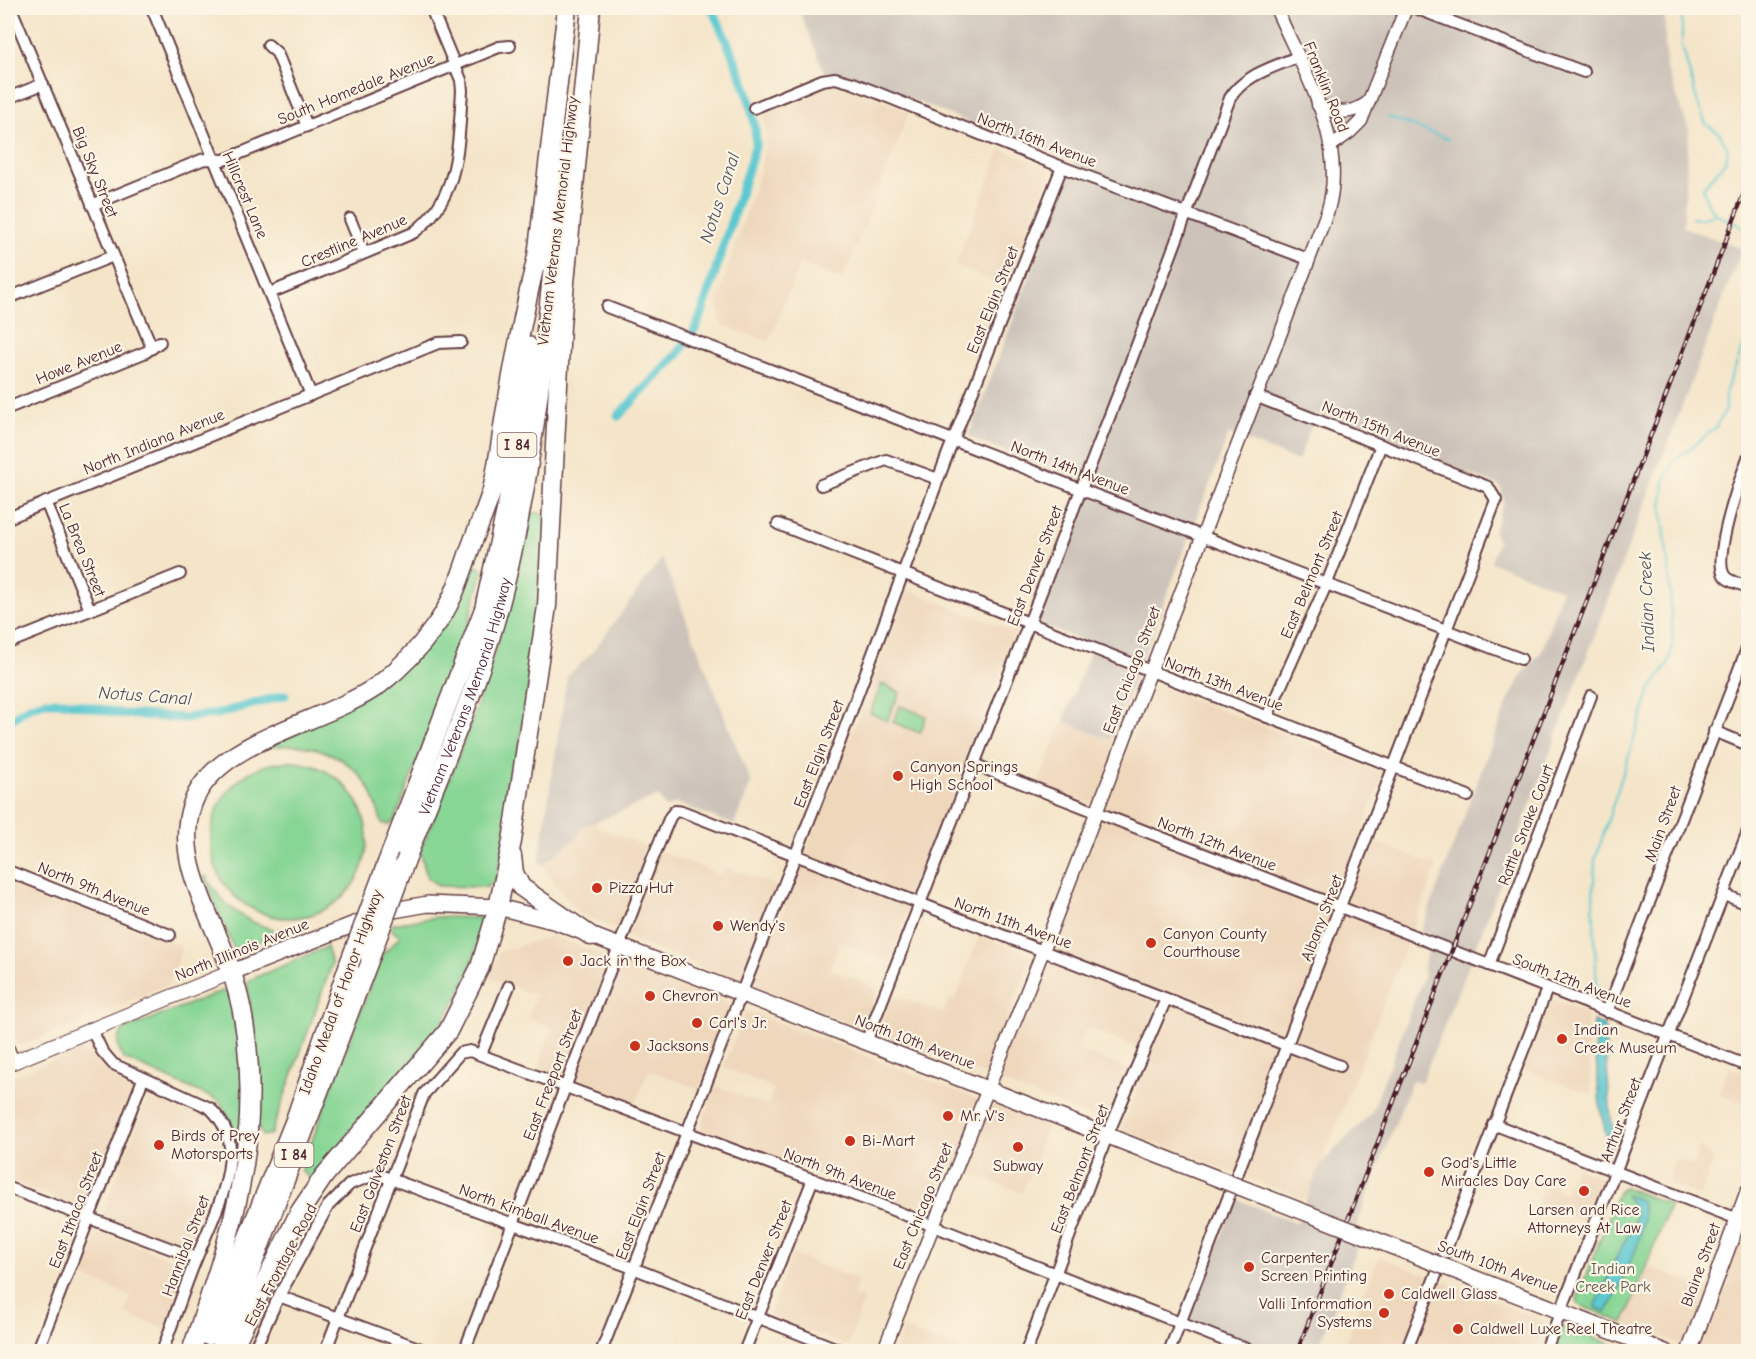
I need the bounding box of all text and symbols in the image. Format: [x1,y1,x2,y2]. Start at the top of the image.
street label: Franklin Road [1300,39,1352,135]
street label: South Homedale Avenue [275,49,437,129]
street label: Vietnam Veterans Memorial Highway [534,95,582,346]
street label: North 16th Avenue [975,109,1099,171]
street label: Big Sky Street [69,124,122,221]
street label: Hillcrest Lane [218,148,272,242]
water label: Notus Canal [696,149,745,246]
street label: Crestline Avenue [298,211,410,271]
street label: East Elgin Street [963,243,1023,356]
street label: Howe Avenue [33,338,125,388]
street label: North 15th Avenue [1319,397,1443,461]
street label: North Indiana Avenue [81,405,227,479]
road number: I 84 [498,433,536,457]
street label: North 14th Avenue [1008,437,1132,499]
street label: La Brea Street [55,501,109,600]
street label: East Denver Street [1004,503,1066,629]
street label: East Belmont Street [1277,508,1347,641]
water label: Indian Creek [1635,551,1659,654]
street label: Vietnam Veterans Memorial Highway [415,575,515,818]
street label: East Chicago Street [1099,603,1165,736]
street label: North 13th Avenue [1162,653,1286,715]
water label: Notus Canal [98,682,193,710]
street label: East Elgin Street [790,697,848,810]
place label: Canyon Springs High School [910,758,1018,794]
street label: Rattle Snake Court [1495,762,1557,888]
marker: Canyon Springs High School [891,769,905,783]
street label: Main Street [1641,783,1685,864]
street label: North 12th Avenue [1155,813,1279,875]
street label: North 9th Avenue [35,858,153,920]
street label: Albany Street [1297,872,1347,964]
place label: Pizza Hut [609,879,673,897]
marker: Pizza Hut [590,881,604,895]
street label: Idaho Medal of Honor Highway [296,886,387,1097]
street label: North 11th Avenue [952,893,1074,953]
street label: North Illinois Avenue [173,915,311,985]
place label: Wendy's [730,917,785,935]
marker: Wendy's [711,919,725,933]
place label: Canyon County Courthouse [1163,925,1267,961]
marker: Canyon County Courthouse [1144,936,1158,950]
street label: South 12th Avenue [1510,950,1634,1012]
place label: Jack in the Box [580,952,687,970]
marker: Jack in the Box [561,954,575,968]
place label: Chevron [662,987,719,1005]
marker: Chevron [643,989,657,1003]
street label: East Freeport Street [520,1006,586,1143]
street label: North 10th Avenue [852,1011,978,1073]
place label: Carl's Jr. [709,1014,767,1032]
marker: Carl's Jr. [690,1016,704,1030]
place label: Indian Creek Museum [1574,1021,1677,1057]
marker: Indian Creek Museum [1555,1032,1569,1046]
place label: Jacksons [647,1037,709,1055]
marker: Jacksons [628,1039,642,1053]
street label: Arthur Street [1597,1075,1645,1165]
street label: East Galveston Street [347,1092,416,1235]
street label: East Belmont Street [1047,1102,1113,1236]
place label: Mr. V's [960,1107,1005,1125]
marker: Mr. V's [941,1109,955,1123]
place label: Birds of Prey Motorsports [171,1127,260,1163]
place label: Bi-Mart [862,1132,915,1150]
marker: Bi-Mart [843,1134,857,1148]
marker: Birds of Prey Motorsports [152,1138,166,1152]
street label: East Chicago Street [889,1140,957,1272]
marker: Subway [1011,1140,1025,1154]
road number: I 84 [274,1143,314,1167]
street label: North 9th Avenue [781,1144,899,1204]
street label: East Ithaca Street [45,1149,107,1271]
street label: East Elgin Street [612,1149,670,1262]
place label: God's Little Miracles Day Care [1441,1154,1567,1190]
place label: Subway [993,1157,1044,1175]
marker: God's Little Miracles Day Care [1422,1165,1436,1179]
street label: North Kimball Avenue [457,1180,601,1248]
marker: Larsen and Rice Attorneys At Law [1577,1184,1591,1198]
street label: Hannibal Street [158,1192,214,1299]
street label: East Denver Street [732,1197,796,1323]
street label: East Frontage Road [241,1201,321,1329]
place label: Larsen and Rice Attorneys At Law [1527,1201,1641,1237]
street label: Blaine Street [1678,1220,1725,1309]
street label: South 10th Avenue [1435,1237,1561,1297]
place label: Carpenter Screen Printing [1261,1249,1367,1285]
marker: Carpenter Screen Printing [1242,1260,1256,1274]
park label: Indian Creek Park [1575,1260,1651,1296]
place label: Caldwell Glass [1401,1285,1498,1303]
marker: Caldwell Glass [1382,1287,1396,1301]
place label: Valli Information Systems [1259,1295,1372,1331]
marker: Valli Information Systems [1377,1306,1391,1320]
place label: Caldwell Luxe Reel Theatre [1470,1320,1652,1338]
marker: Caldwell Luxe Reel Theatre [1451,1322,1465,1336]

